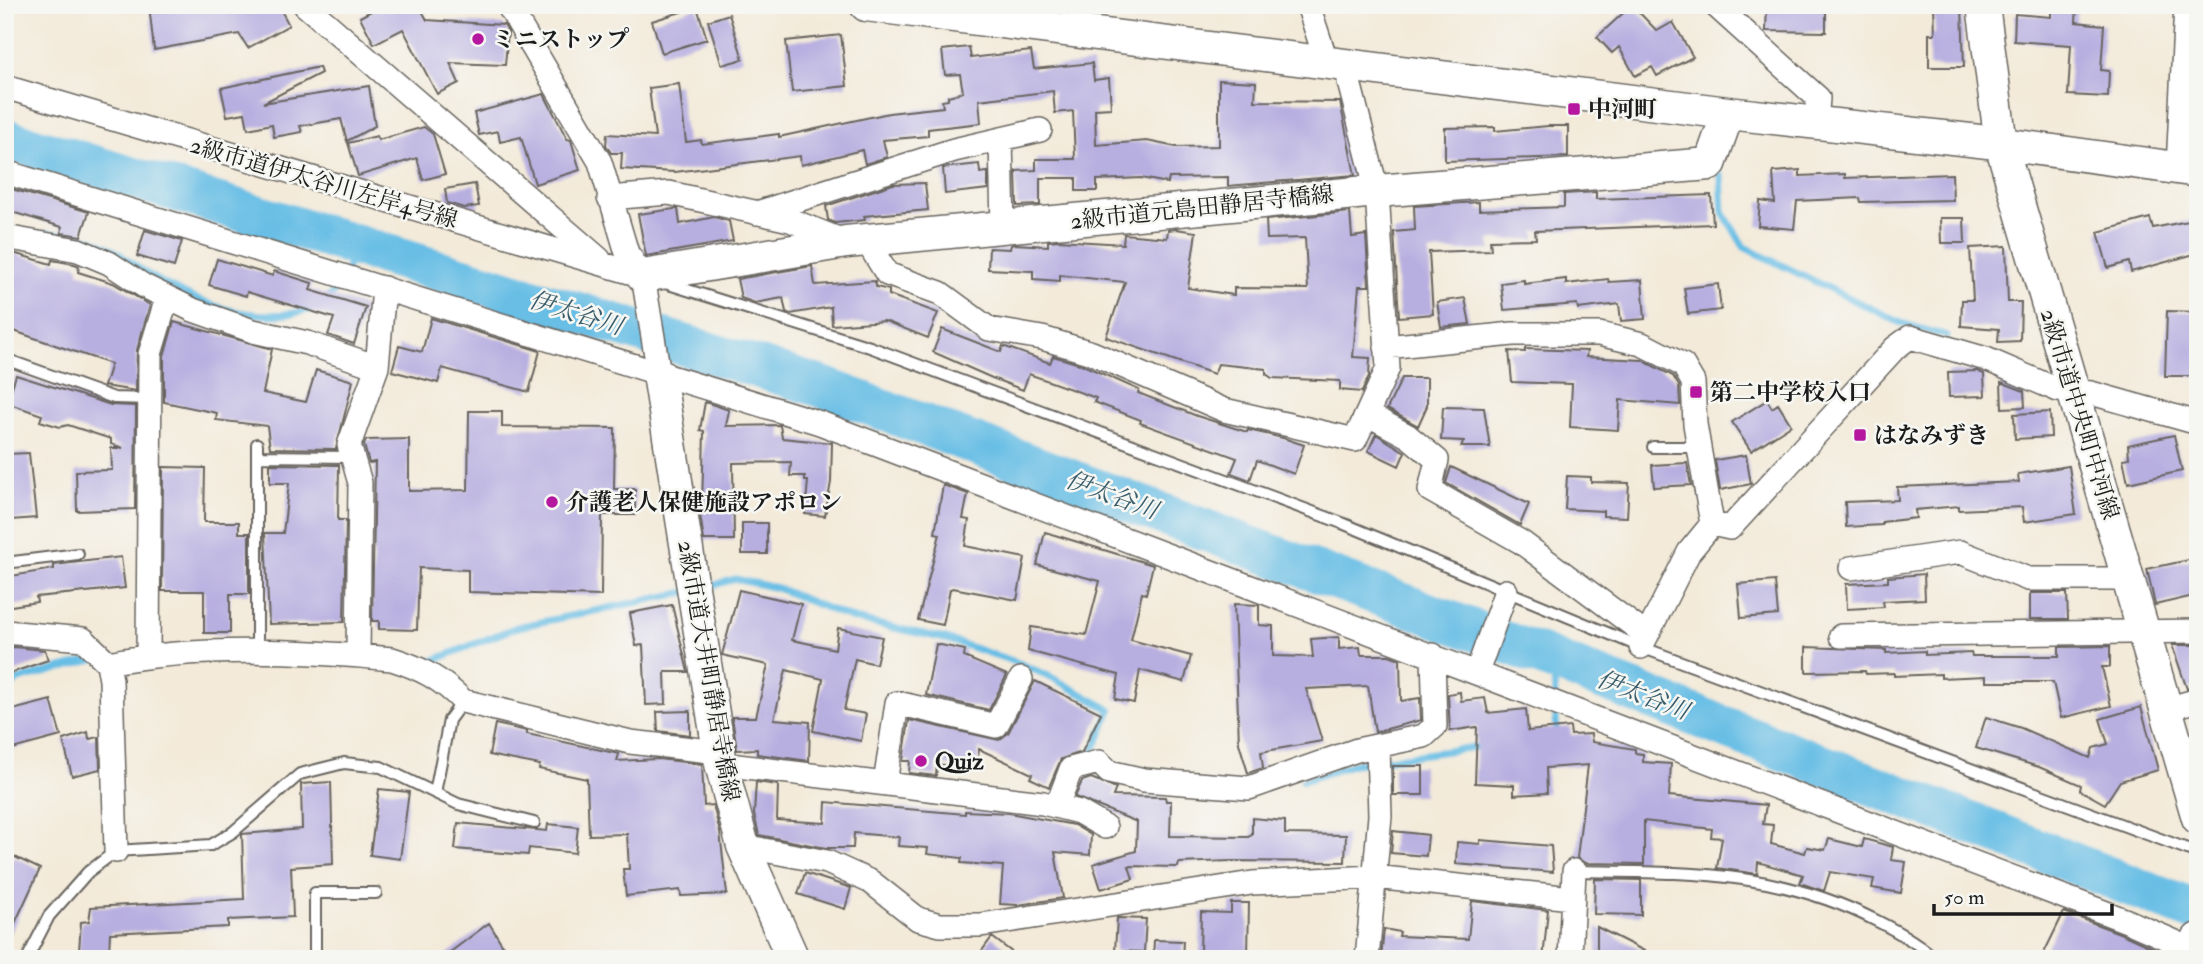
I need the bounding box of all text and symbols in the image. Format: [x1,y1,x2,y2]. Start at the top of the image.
place label: ミニストップ [492,25,629,54]
marker: ミニストップ [470,31,486,47]
place label: 中河町 [1588,95,1657,124]
marker: 中河町 [1566,101,1582,117]
street label: 2級市道伊太谷川左岸4号線 [187,130,461,235]
street label: 2級市道元島田静居寺橋線 [1069,179,1335,236]
water label: 伊太谷川 [525,285,629,343]
street label: 2級市道中央町中河線 [2034,305,2125,523]
place label: 第二中学校入口 [1710,378,1871,407]
marker: 第二中学校入口 [1688,384,1704,400]
place label: はなみずき [1874,421,1989,450]
marker: はなみずき [1852,427,1868,443]
water label: 伊太谷川 [1061,464,1165,527]
place label: 介護老人保健施設アポロン [566,488,842,517]
marker: 介護老人保健施設アポロン [544,494,560,510]
street label: 2級市道大井町静居寺橋線 [671,538,746,804]
water label: 伊太谷川 [1592,664,1696,728]
place label: Quiz [935,747,984,776]
marker: Quiz [913,753,929,769]
scale bar [1934,873,2112,917]
text: 50 m [1944,884,1985,911]

